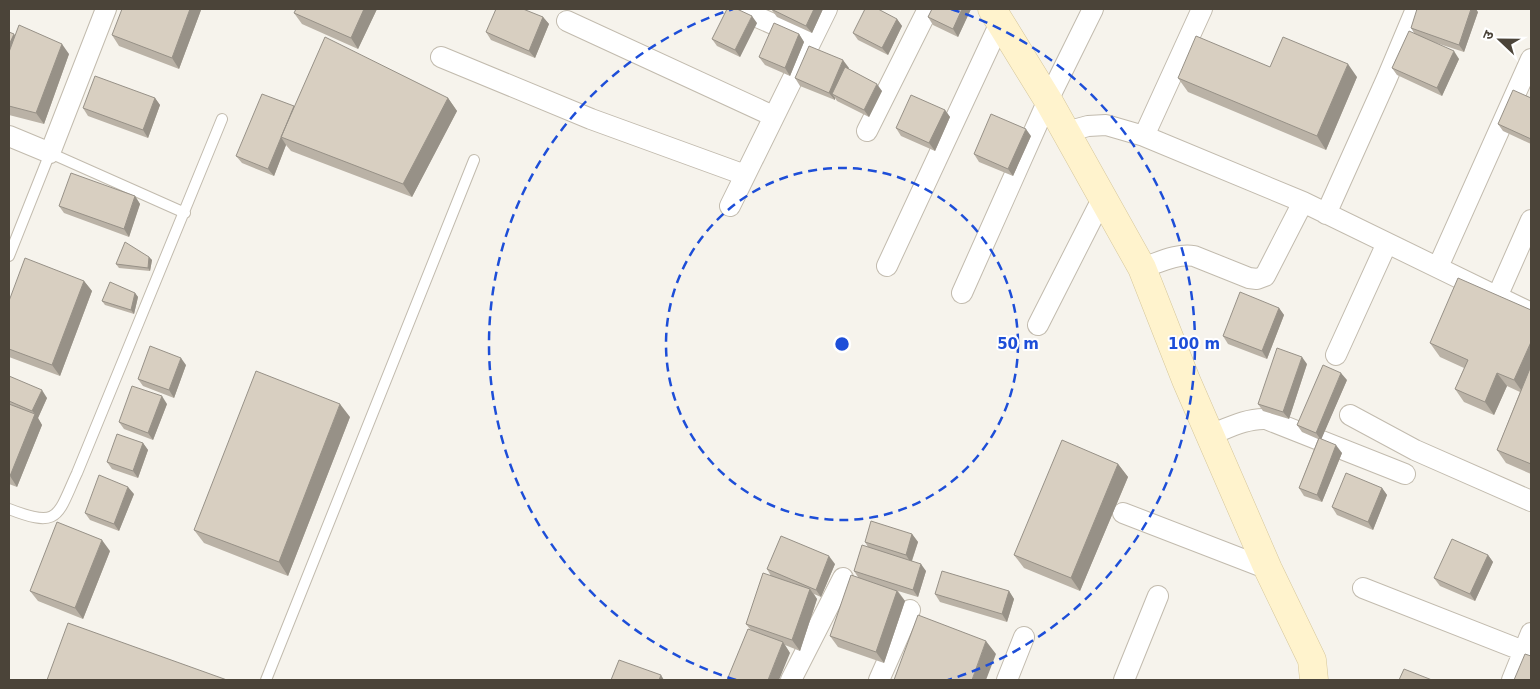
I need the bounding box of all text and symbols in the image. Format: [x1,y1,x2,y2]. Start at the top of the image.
north arrow [1475,15,1525,65]
text: उ [1479,28,1497,42]
centre of rings [833,335,851,353]
text: 50 m [997,335,1039,353]
text: 100 m [1168,335,1220,353]

